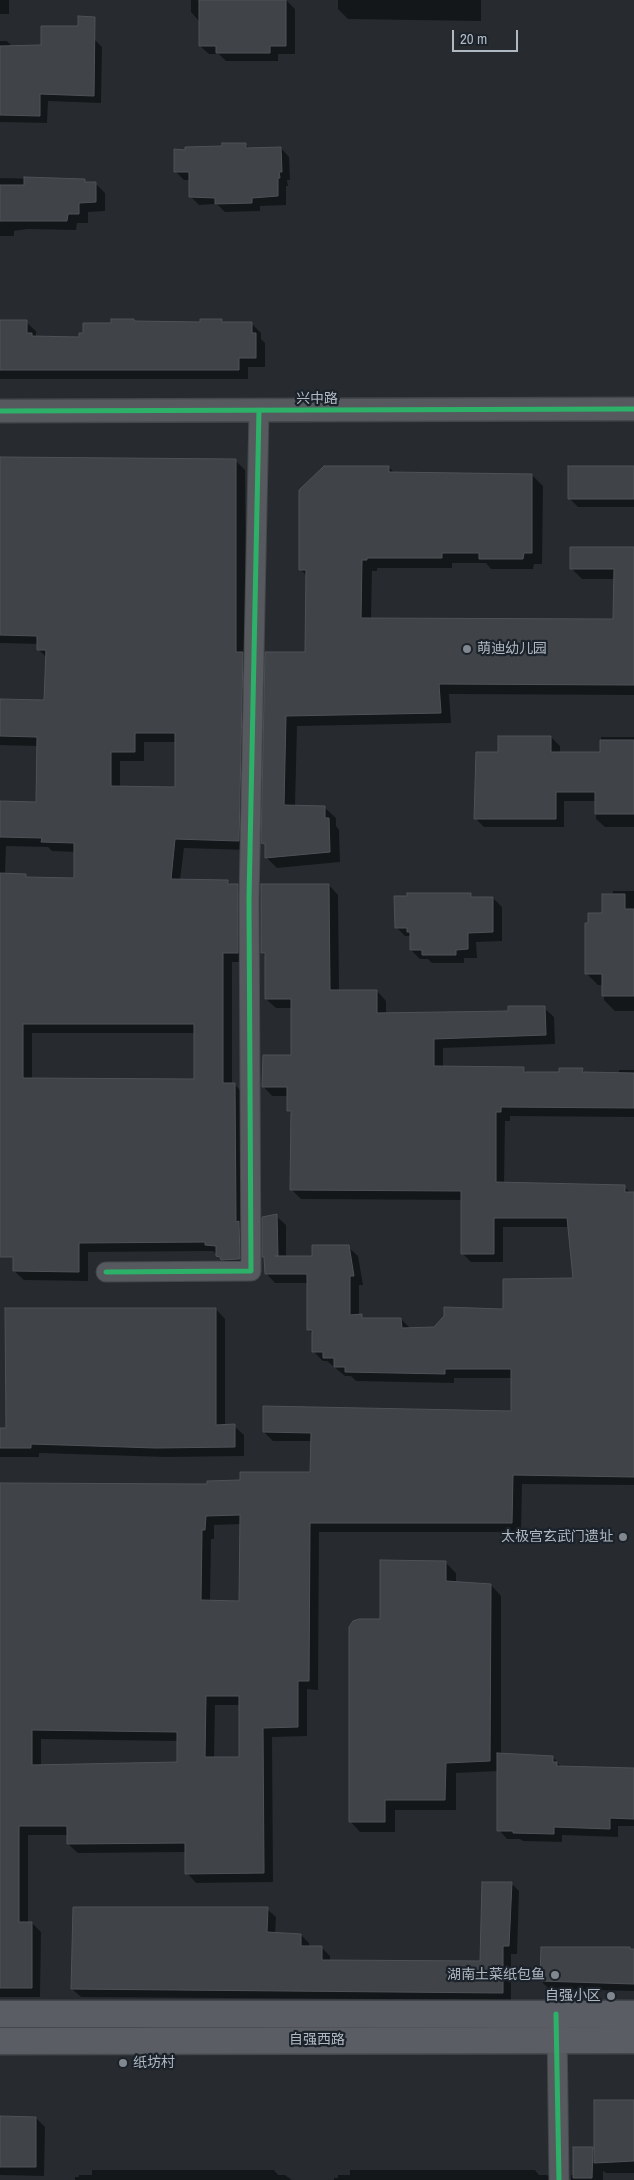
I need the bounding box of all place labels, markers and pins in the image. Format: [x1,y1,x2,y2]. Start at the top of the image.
place label: 萌迪幼儿园 [477,641,547,657]
marker: 萌迪幼儿园 [461,643,473,655]
place label: 太极宫玄武门遗址 [501,1529,613,1545]
marker: 太极宫玄武门遗址 [617,1531,629,1543]
place label: 湖南土菜纸包鱼 [447,1967,545,1983]
marker: 湖南土菜纸包鱼 [549,1969,561,1981]
place label: 自强小区 [545,1988,601,2004]
marker: 自强小区 [605,1990,617,2002]
place label: 纸坊村 [133,2055,175,2071]
marker: 纸坊村 [117,2057,129,2069]

